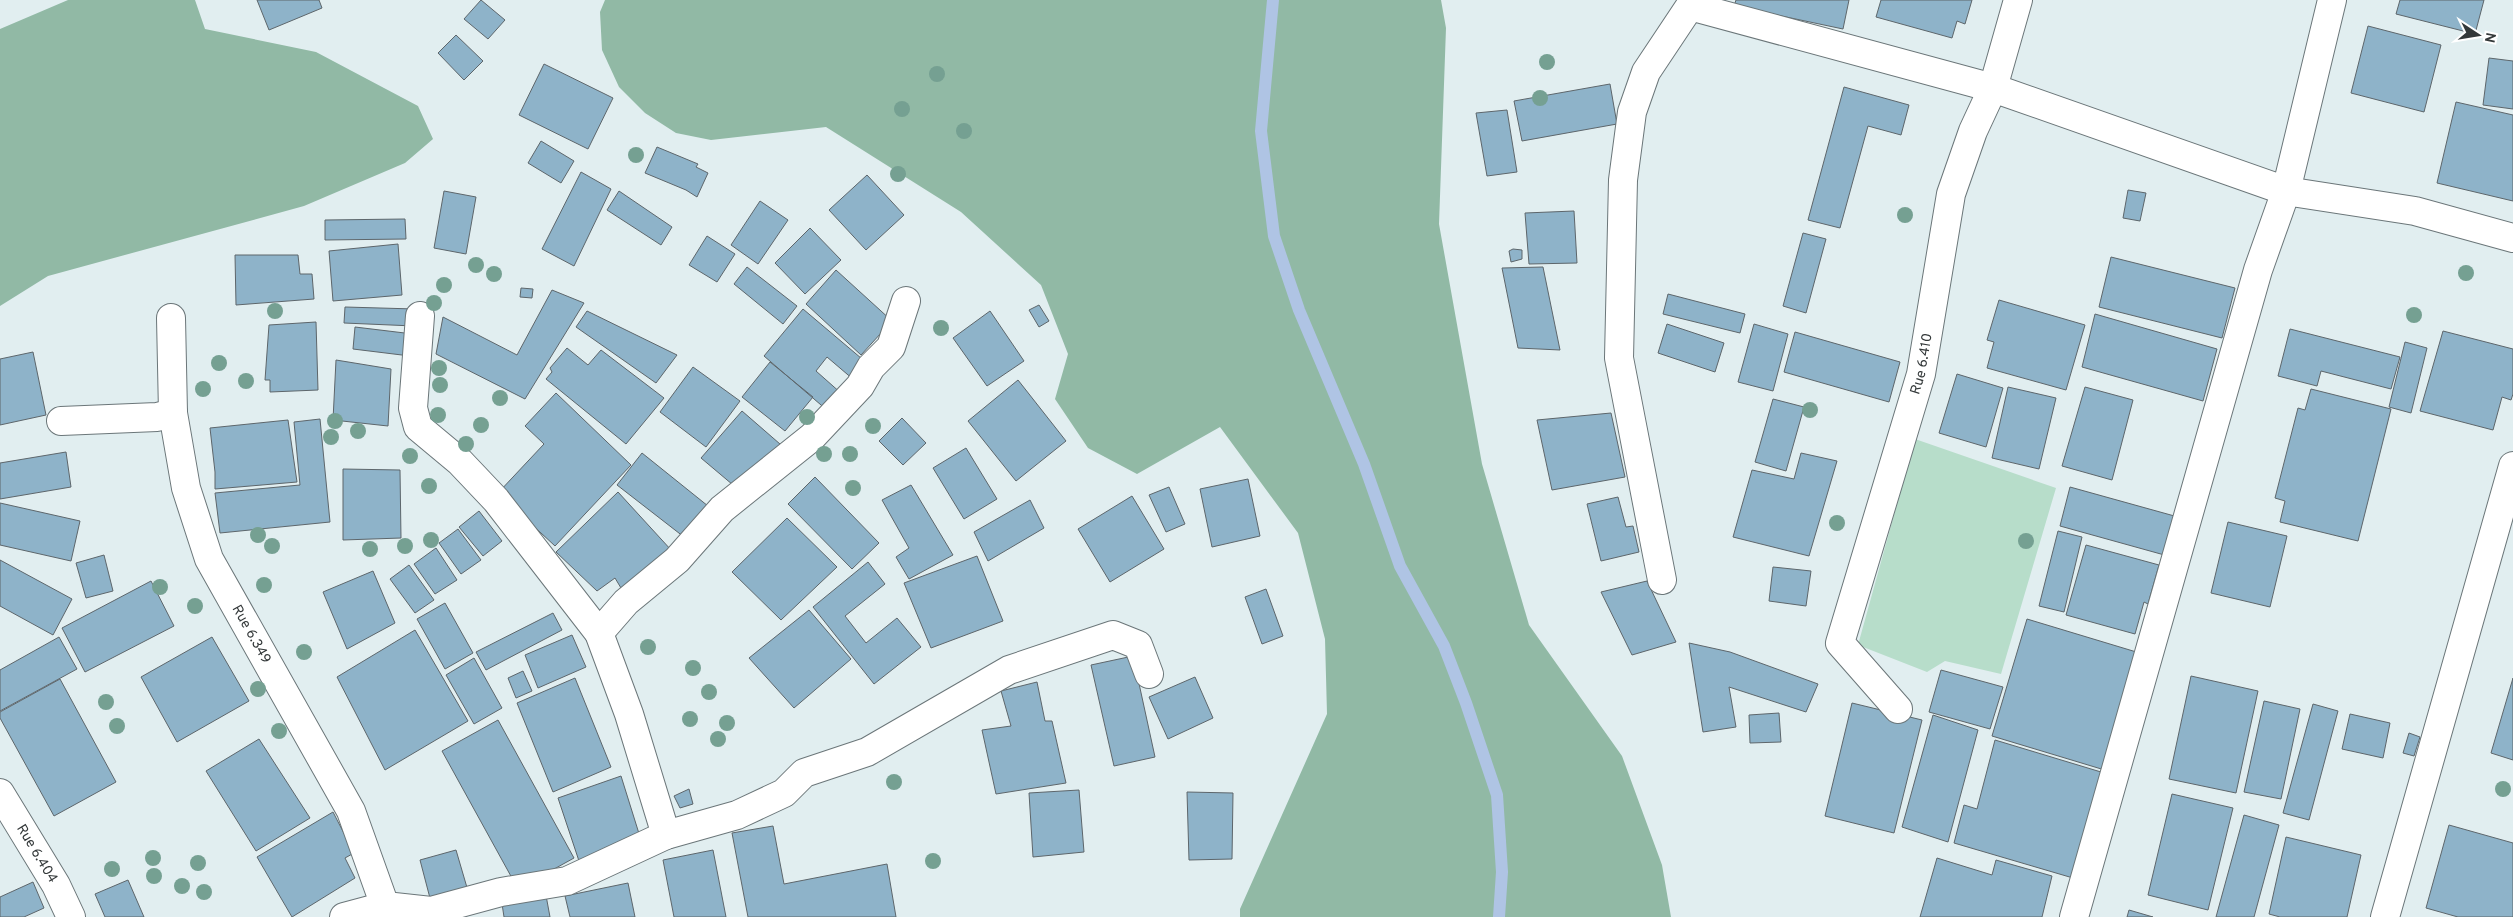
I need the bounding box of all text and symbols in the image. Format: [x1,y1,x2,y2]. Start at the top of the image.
north arrow [2453,10,2503,60]
text: N [2480,31,2499,44]
street label: Rue 6.410 [1907,332,1936,396]
street label: Rue 6.349 [228,602,275,666]
street label: Rue 6.404 [13,821,61,886]

